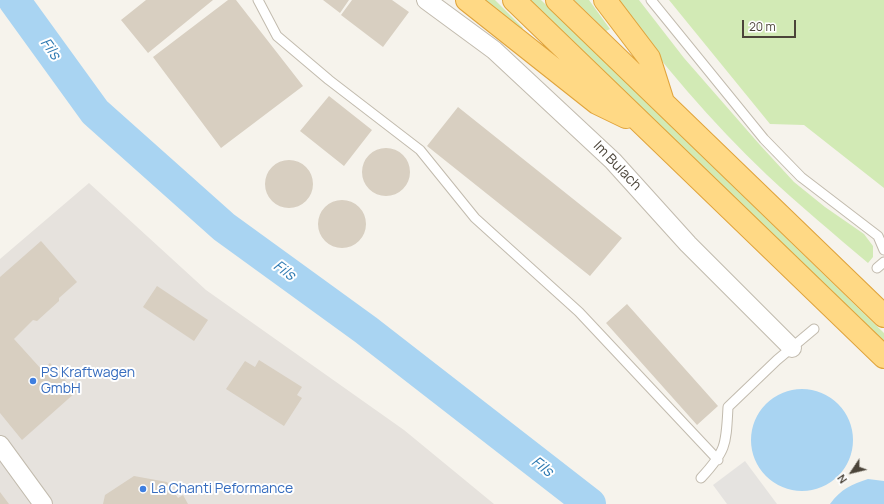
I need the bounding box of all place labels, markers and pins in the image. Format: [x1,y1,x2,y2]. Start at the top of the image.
place label: PS Kraftwagen GmbH [41,365,135,398]
marker: PS Kraftwagen GmbH [28,376,38,386]
place label: La Chanti Peformance [151,481,293,497]
marker: La Chanti Peformance [138,484,148,494]

